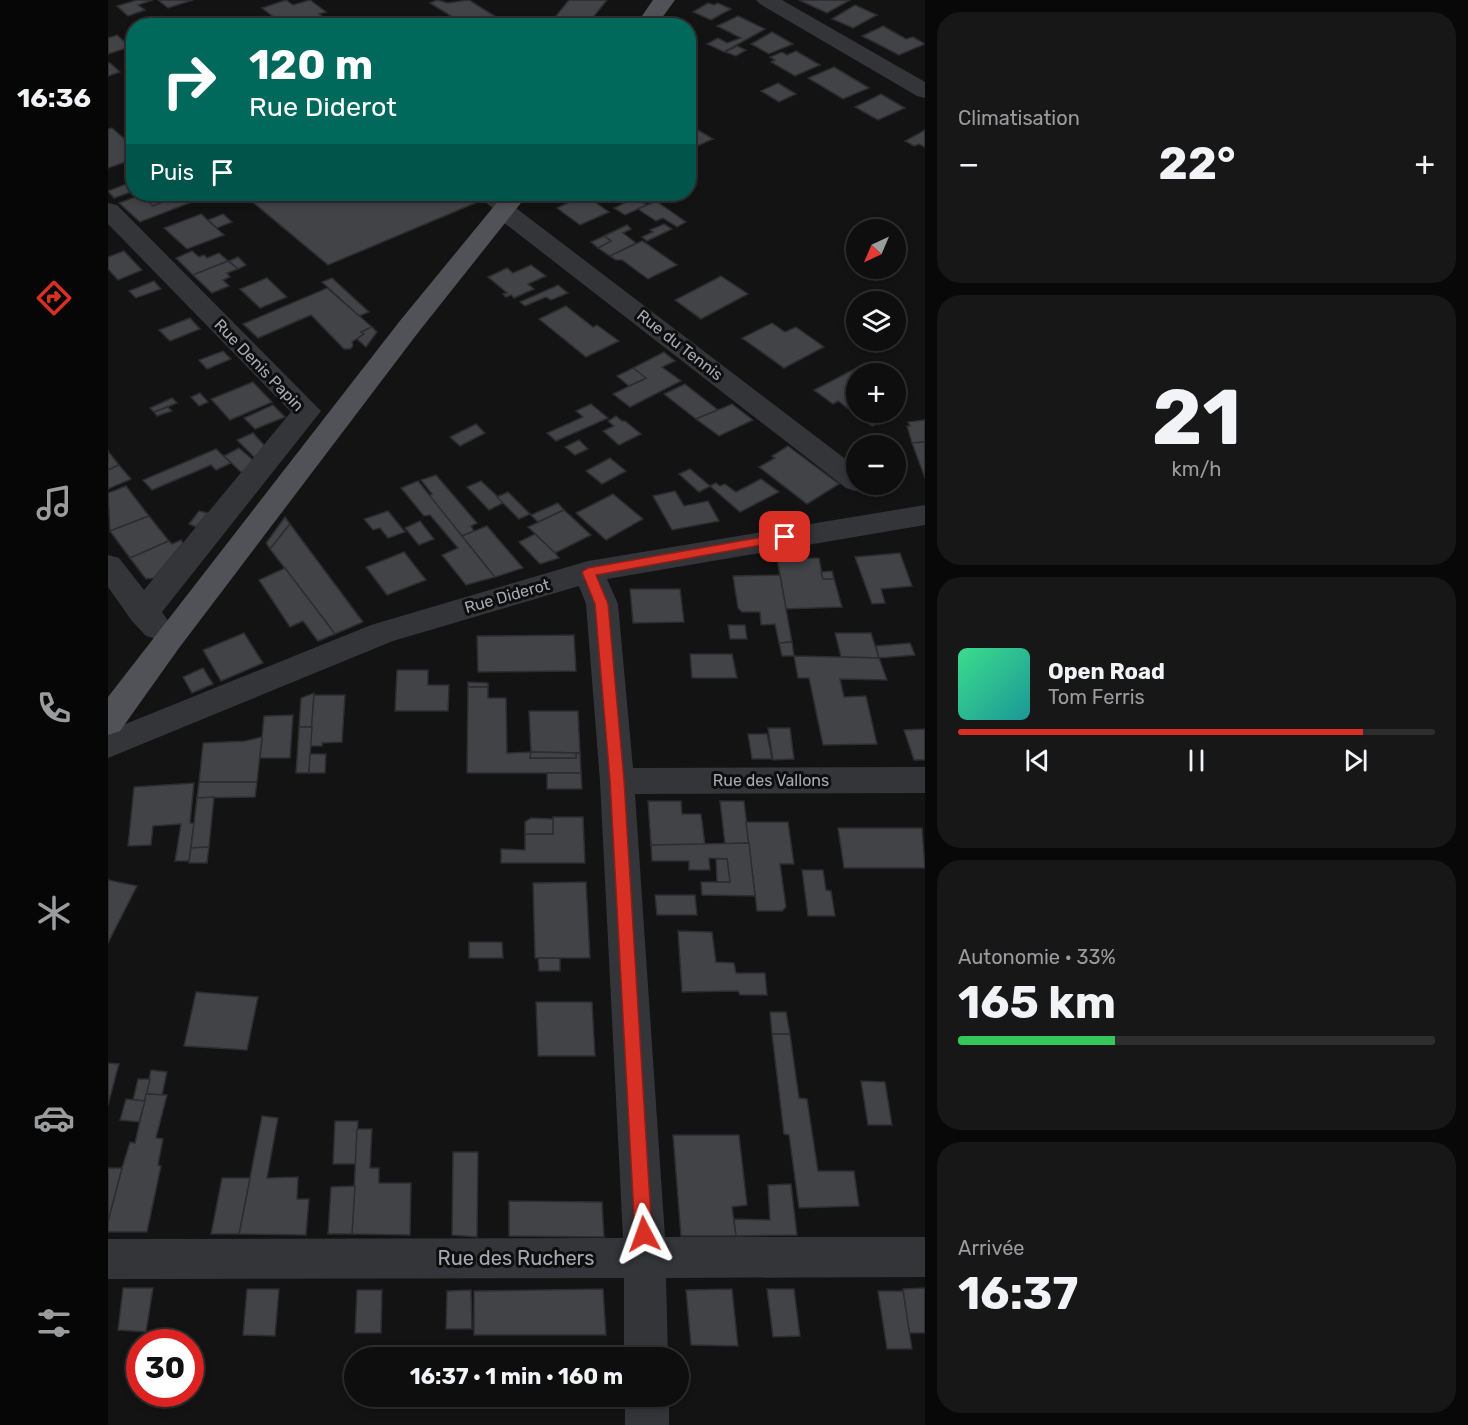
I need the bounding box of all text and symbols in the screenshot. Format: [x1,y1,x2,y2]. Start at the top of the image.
text: 120 m [249,40,373,90]
icon: right [150,42,228,120]
text: 16:36 [17,82,91,114]
text: Rue Diderot [249,91,397,123]
text: Climatisation [958,106,1080,130]
text: 22° [1158,137,1235,190]
text: − [958,144,979,183]
text: + [1414,144,1435,183]
icon: arrive [206,156,239,189]
text: Puis [150,159,194,186]
north arrow [846,219,906,279]
map controls [846,219,906,495]
icon: directions [33,277,75,319]
button: layers [846,291,906,351]
street label: Rue du Tennis [633,306,727,384]
street label: Rue Denis Papin [210,315,308,415]
button: + [846,363,906,423]
text: 21 [1152,371,1241,464]
button: − [846,435,906,495]
text: km/h [1172,457,1221,481]
icon: music [33,482,75,524]
pin [759,511,810,562]
icon: arrive [768,520,801,553]
street label: Rue Diderot [462,575,552,617]
text: Open Road [1048,658,1165,685]
text: Tom Ferris [1048,685,1145,709]
icon: phone [33,687,75,729]
icon: previous [1021,744,1054,777]
icon: pause [1180,744,1213,777]
icon: next [1339,744,1372,777]
street label: Rue des Vallons [713,771,829,790]
icon: climate [33,892,75,934]
text: Autonomie · 33% [958,945,1116,969]
text: 165 km [958,976,1116,1029]
icon: car [33,1097,75,1139]
position arrow [612,1202,676,1266]
text: Arrivée [958,1236,1025,1260]
street label: Rue des Ruchers [438,1246,594,1270]
text: 16:37 [958,1267,1078,1320]
icon: filters [33,1302,75,1344]
speed limit sign: 30 [126,1329,204,1407]
text: 16:37 · 1 min · 160 m [410,1363,623,1390]

